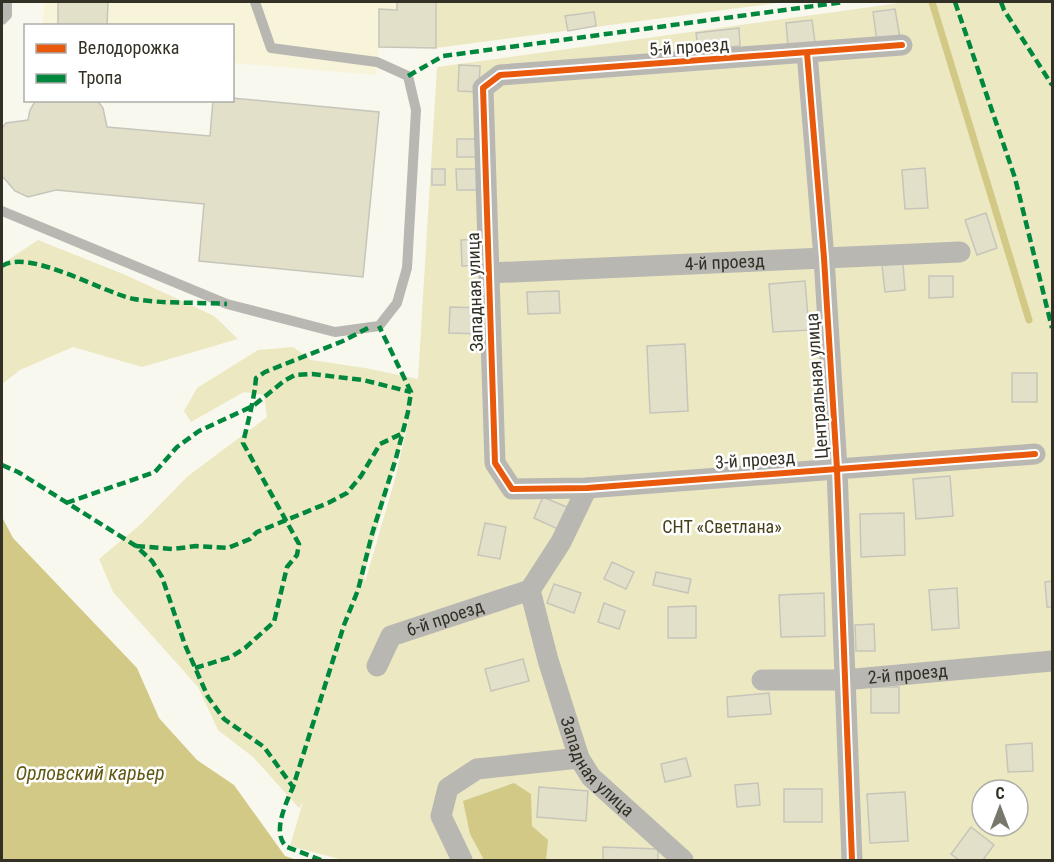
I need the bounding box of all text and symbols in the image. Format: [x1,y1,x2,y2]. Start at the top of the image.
legend [24,24,234,102]
street label: 5-й проезд [648,33,730,60]
text: Велодорожка [78,37,179,58]
text: Тропа [78,67,122,88]
street label: Западная улица [462,232,487,352]
street label: 4-й проезд [684,250,765,274]
street label: Центральная улица [801,312,832,460]
street label: 3-й проезд [714,446,796,473]
park label: СНТ «Светлана» [662,516,782,537]
street label: 6-й проезд [404,595,486,640]
street label: 2-й проезд [867,660,949,688]
street label: Западная улица [557,714,639,821]
water label: Орловский карьер [15,761,165,785]
north arrow [970,778,1030,838]
text: С [995,784,1005,803]

